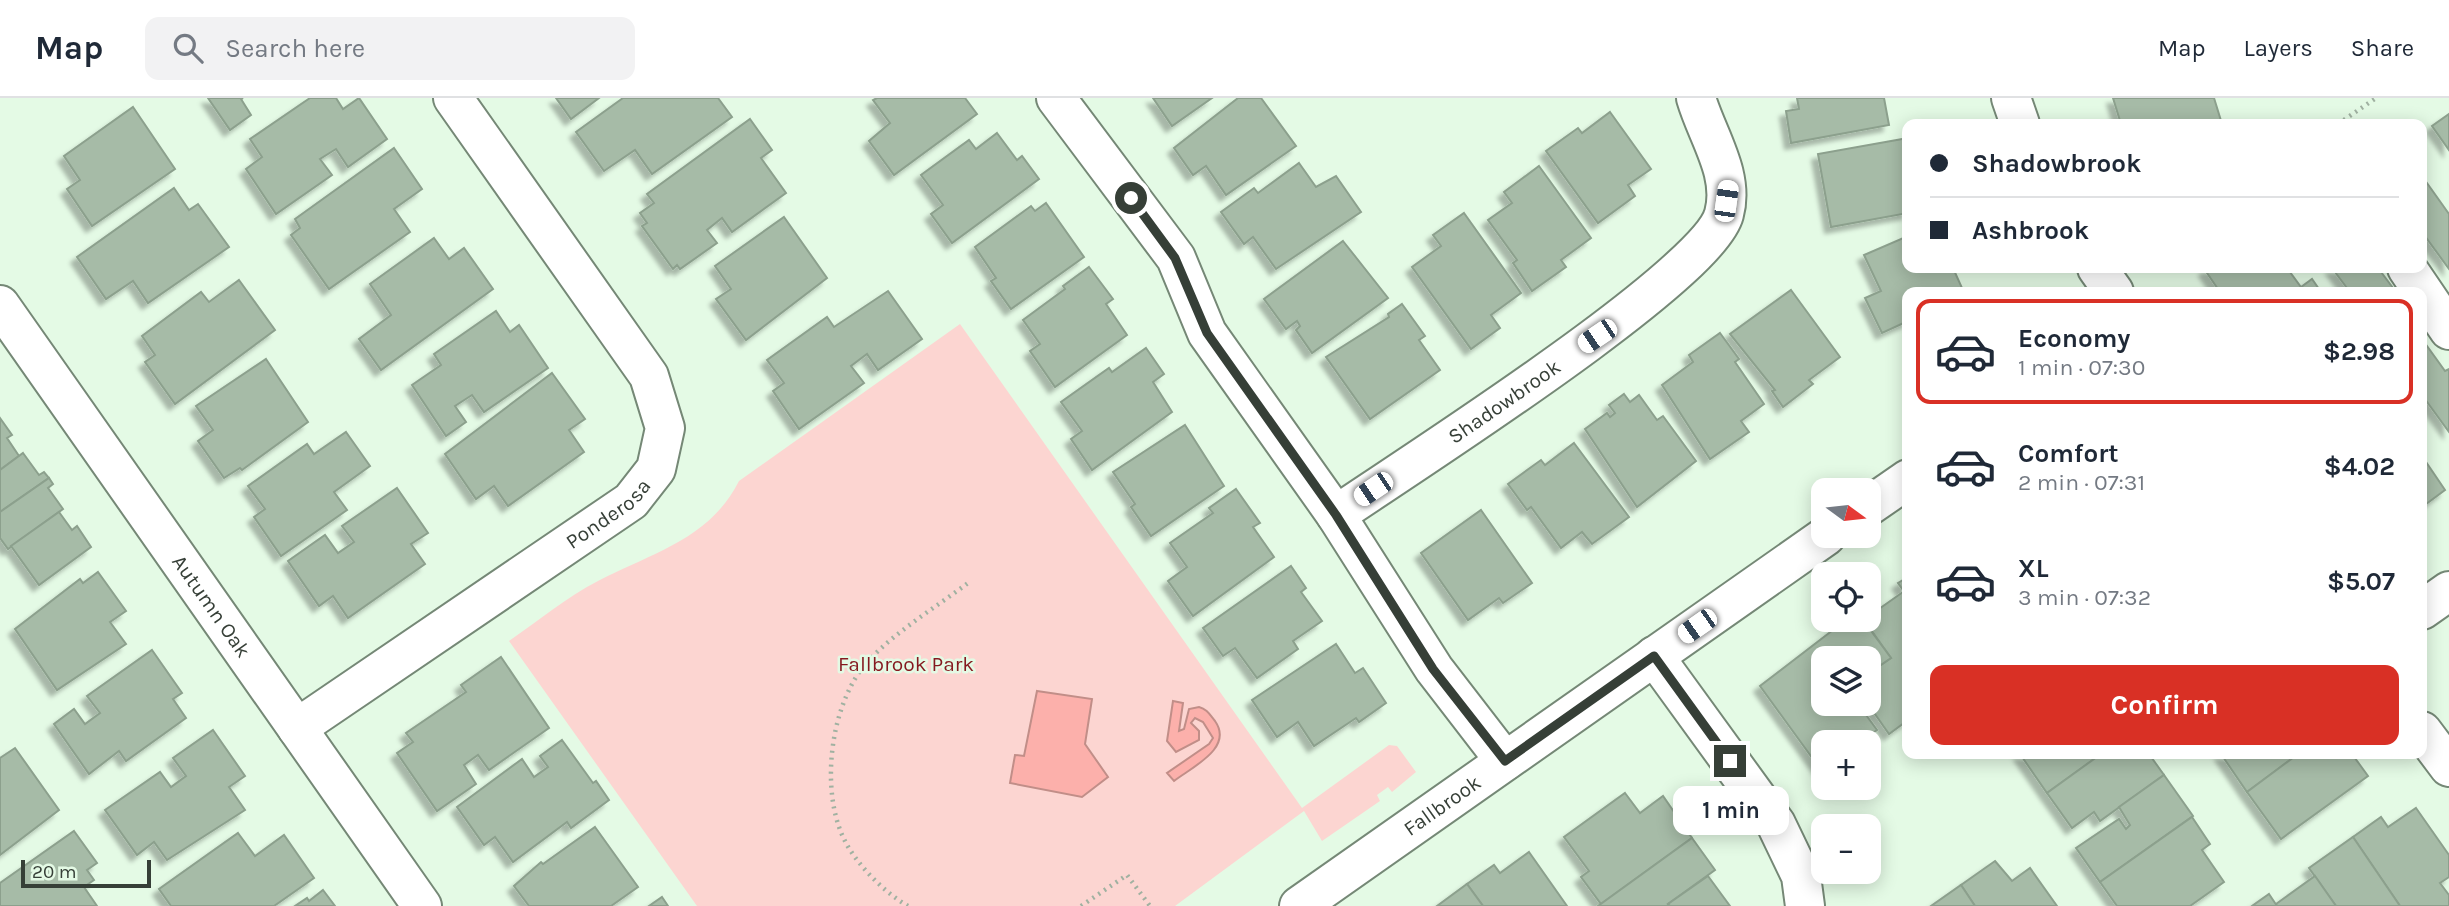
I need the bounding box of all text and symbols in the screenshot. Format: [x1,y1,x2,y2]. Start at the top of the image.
search box [145,17,635,80]
text: Map [35,29,103,67]
icon: search [169,29,207,67]
text: Search here [225,33,365,64]
text: Map [2158,34,2206,62]
text: Layers [2244,34,2313,62]
text: Share [2351,34,2414,62]
text: Shadowbrook [1972,148,2141,179]
car [1713,179,1740,223]
route start [1115,182,1147,214]
text: Ashbrook [1972,215,2089,246]
car [1574,316,1621,356]
icon: car [1934,320,1997,383]
text: Economy [2018,323,2130,354]
text: $2.98 [2323,336,2395,367]
street label: Shadowbrook [1444,354,1565,449]
text: 1 min · 07:30 [2018,354,2145,381]
icon: car [1934,435,1997,498]
text: Comfort [2018,438,2119,469]
text: $4.02 [2324,451,2395,482]
car [1350,469,1397,509]
text: 2 min · 07:31 [2018,469,2145,496]
street label: Ponderosa [561,474,656,554]
north arrow [1811,478,1881,548]
map controls [1811,478,1881,884]
street label: Autumn Oak [167,550,256,662]
icon: car [1934,550,1997,613]
text: XL [2018,553,2049,584]
button: locate [1811,562,1881,632]
text: $5.07 [2327,566,2395,597]
text: 3 min · 07:32 [2018,584,2151,611]
car [1674,605,1721,647]
button: layers [1811,646,1881,716]
park label: Fallbrook Park [838,652,974,676]
button: Confirm [1930,665,2399,745]
button: + [1811,730,1881,800]
route end [1714,745,1746,777]
street label: Fallbrook [1399,770,1486,841]
callout: 1 min [1672,786,1788,834]
text: 1 min [1702,797,1760,824]
button: − [1811,814,1881,884]
scale bar [21,857,150,889]
text: 20 m [32,861,77,883]

